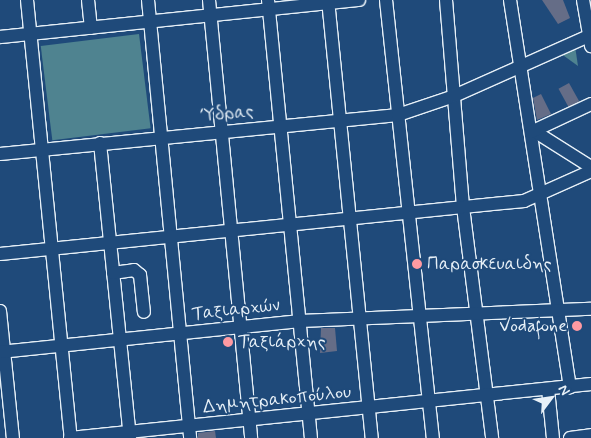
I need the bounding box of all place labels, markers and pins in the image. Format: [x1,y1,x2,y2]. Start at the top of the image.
place label: Παρασκευαιδης [427,253,552,275]
marker: Παρασκευαιδης [411,258,423,270]
place label: Vodafone [499,315,567,337]
marker: Vodafone [571,320,583,332]
place label: Ταξιάρχης [238,331,326,353]
marker: Ταξιάρχης [222,336,234,348]

